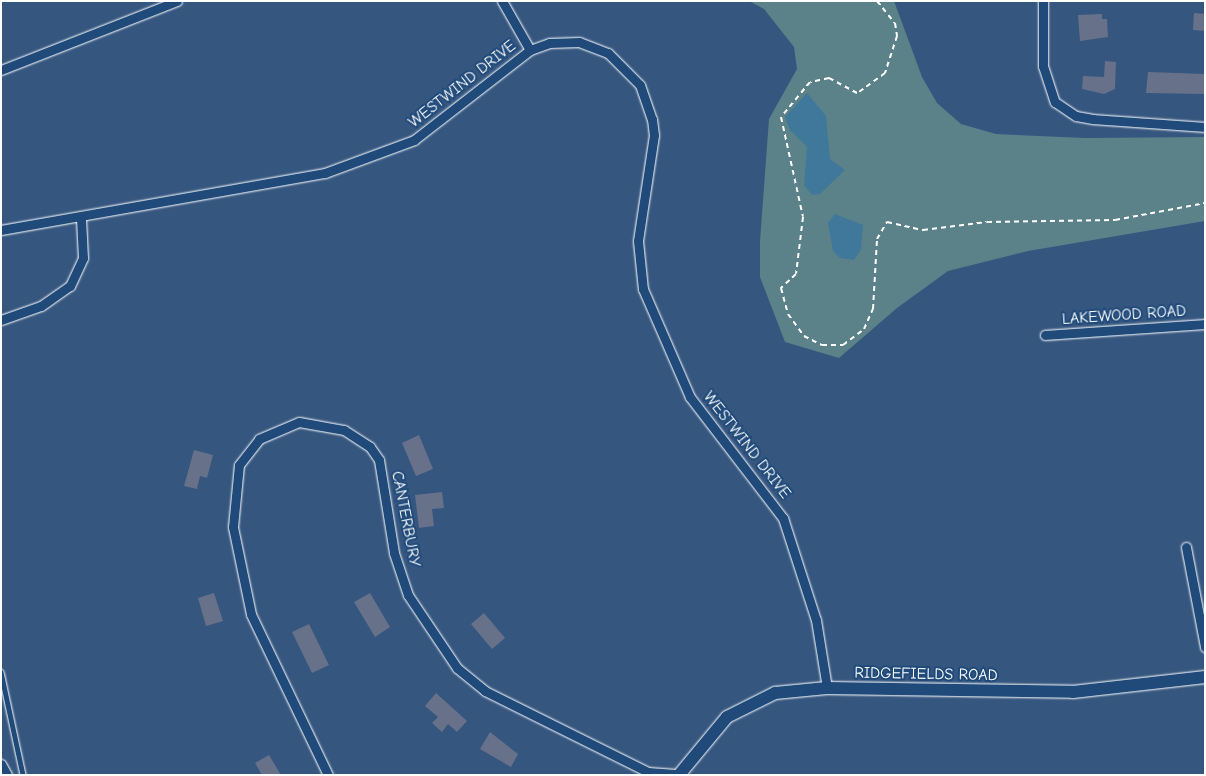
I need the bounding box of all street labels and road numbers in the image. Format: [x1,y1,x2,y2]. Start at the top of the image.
street label: WESTWIND DRIVE [405,36,519,132]
street label: LAKEWOOD ROAD [1061,301,1187,329]
street label: WESTWIND DRIVE [699,388,795,502]
street label: CANTERBURY [387,469,425,569]
street label: RIDGEFIELDS ROAD [854,663,998,685]

